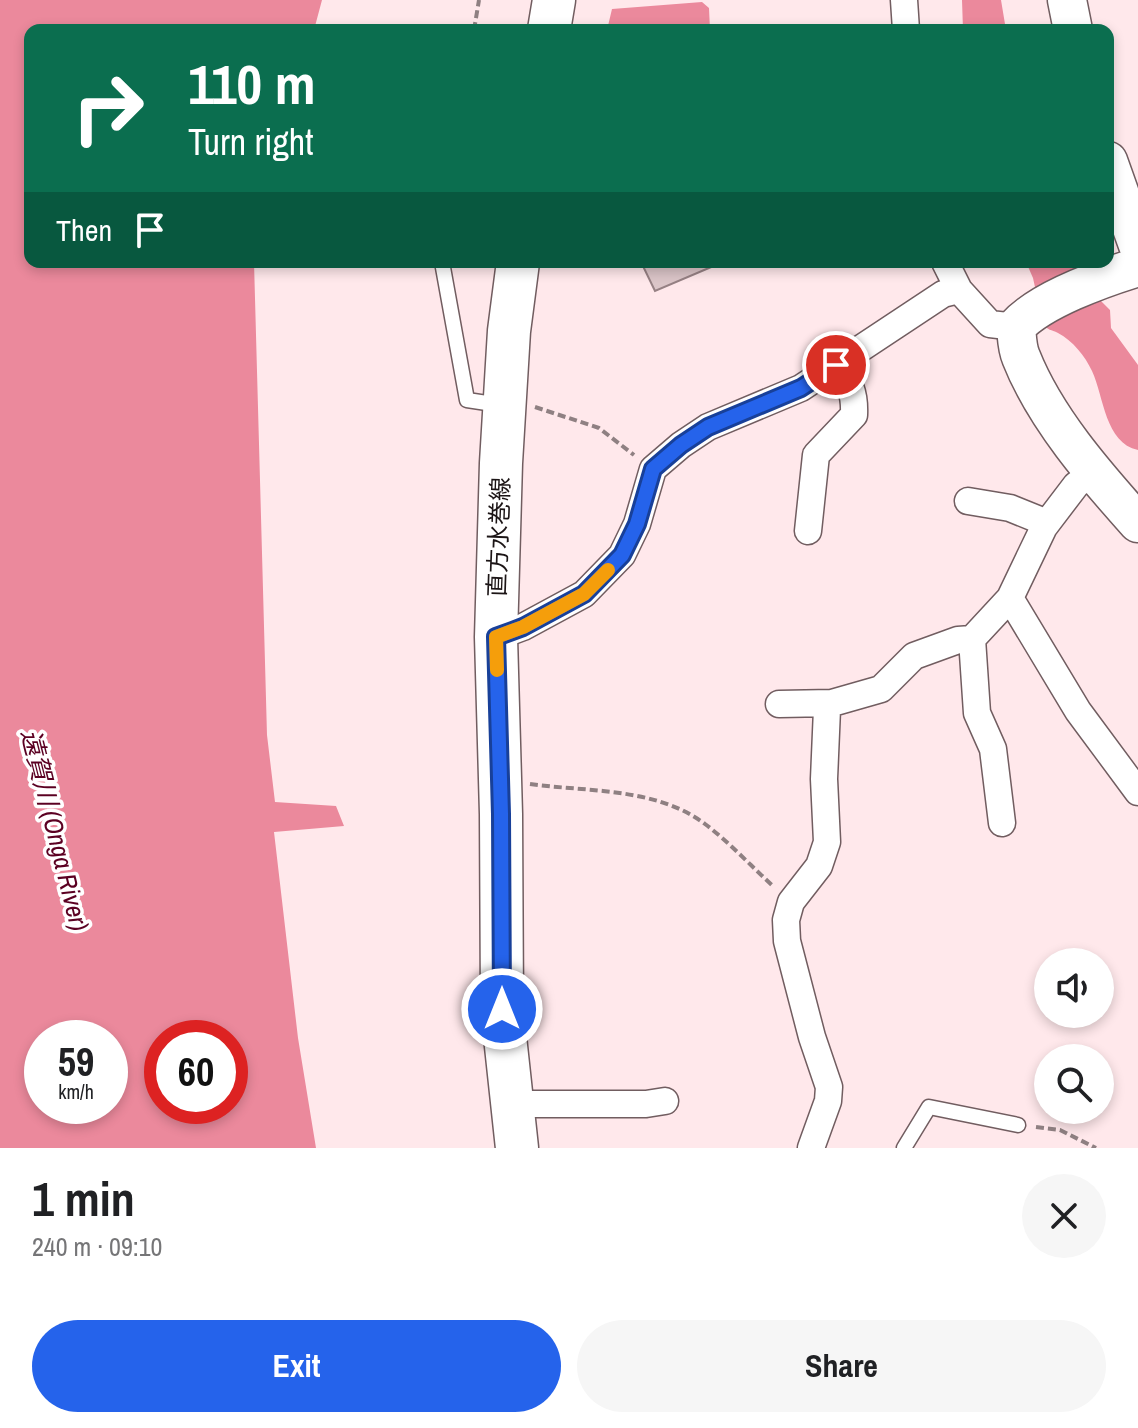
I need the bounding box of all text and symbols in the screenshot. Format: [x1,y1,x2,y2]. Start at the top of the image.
text: 110 m [188,46,316,121]
icon: right [56,56,160,160]
text: Turn right [188,118,313,166]
icon: arrive [128,208,172,252]
text: Then [56,210,112,250]
pin [802,331,870,399]
icon: arrive [814,343,858,387]
street label: 直方水巻線 [480,476,516,597]
water label: 遠賀川 (Onga River) [13,725,98,935]
map controls [1034,948,1114,1124]
button: sound [1034,948,1114,1028]
position arrow [460,967,544,1051]
speed limit sign: 60 [144,1020,248,1124]
text: 59 [58,1035,94,1088]
button: search [1034,1044,1114,1124]
text: km/h [58,1078,94,1105]
text: 1 min [32,1166,135,1231]
button: close [1022,1174,1106,1258]
text: 240 m · 09:10 [32,1229,162,1264]
button: Exit [32,1320,561,1412]
button: Share [577,1320,1106,1412]

